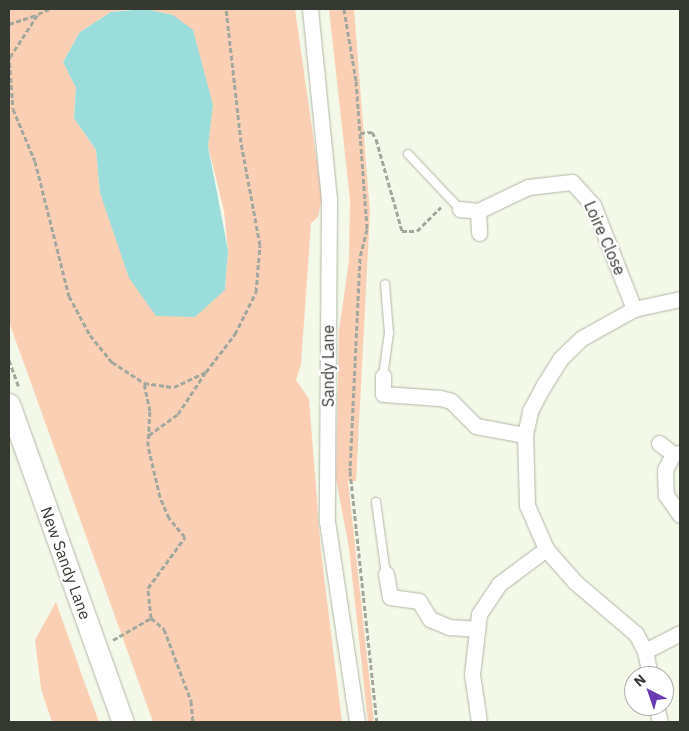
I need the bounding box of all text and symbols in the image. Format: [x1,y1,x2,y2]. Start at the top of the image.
street label: Loire Close [580,198,630,278]
street label: Sandy Lane [318,325,338,407]
street label: New Sandy Lane [37,504,95,622]
north arrow [624,666,674,716]
text: N [630,670,650,691]

